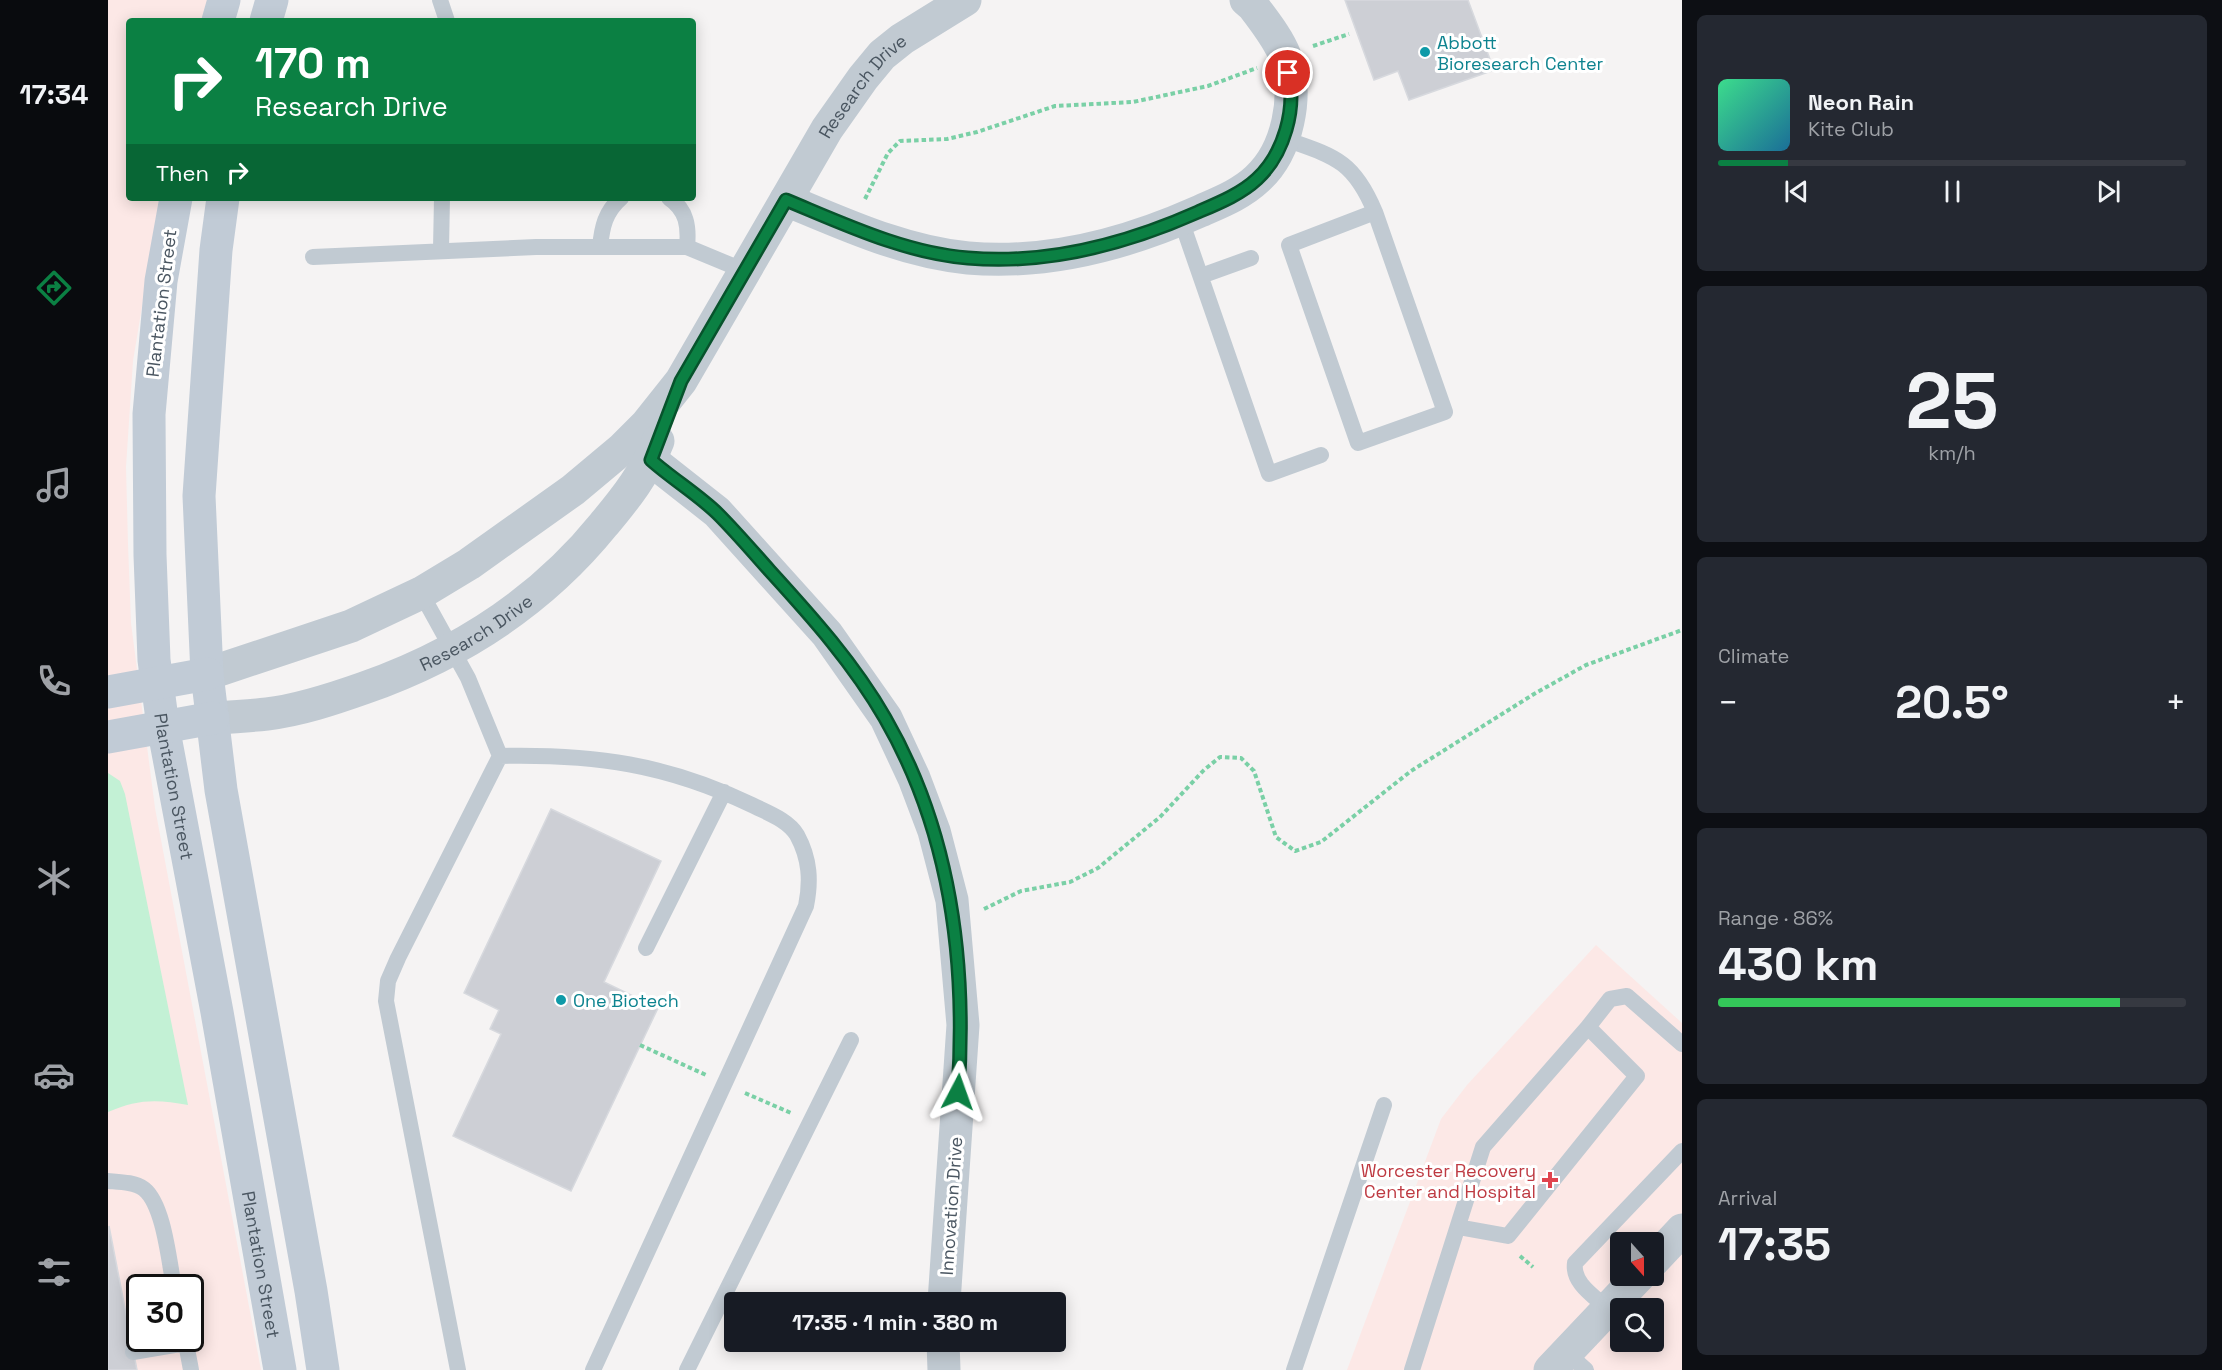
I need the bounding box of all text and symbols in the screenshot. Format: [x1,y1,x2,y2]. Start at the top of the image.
street label: Research Drive [813,29,911,142]
place label: Abbott Bioresearch Center [1437,31,1604,75]
text: 170 m [255,37,371,90]
icon: right [156,42,234,120]
marker: Abbott Bioresearch Center [1418,45,1432,59]
pin [1262,47,1313,98]
icon: arrive [1271,56,1304,89]
text: 17:34 [20,77,88,112]
text: Neon Rain [1808,88,1914,116]
text: Research Drive [255,89,448,124]
text: Kite Club [1808,116,1894,142]
icon: right [221,156,254,189]
text: Then [156,159,209,187]
icon: previous [1780,175,1813,208]
icon: pause [1936,175,1969,208]
icon: next [2092,175,2125,208]
street label: Plantation Street [141,228,181,378]
icon: directions [33,267,75,309]
text: 25 [1905,351,1999,451]
text: km/h [1928,440,1976,466]
icon: music [33,464,75,506]
street label: Research Drive [416,589,537,675]
text: Climate [1718,643,1789,669]
icon: phone [33,660,75,702]
text: 20.5° [1895,674,2009,731]
text: − [1718,682,1738,724]
text: + [2166,682,2186,724]
street label: Plantation Street [150,712,200,862]
icon: climate [33,857,75,899]
text: Range · 86% [1718,905,1833,931]
text: 430 km [1718,936,1878,993]
place label: One Biotech [573,989,679,1012]
marker: One Biotech [554,993,568,1007]
icon: car [33,1054,75,1096]
position arrow [926,1060,990,1124]
street label: Innovation Drive [935,1136,967,1276]
place label: Worcester Recovery Center and Hospital [1361,1159,1536,1203]
marker: Worcester Recovery Center and Hospital [1541,1171,1559,1189]
text: Arrival [1718,1185,1777,1211]
street label: Plantation Street [237,1189,286,1340]
text: 17:35 [1718,1216,1831,1273]
north arrow [1610,1232,1664,1286]
map controls [1610,1232,1664,1352]
icon: filters [33,1251,75,1293]
speed limit sign: 30 [126,1274,204,1352]
button: search [1610,1298,1664,1352]
text: 17:35 · 1 min · 380 m [792,1308,998,1336]

